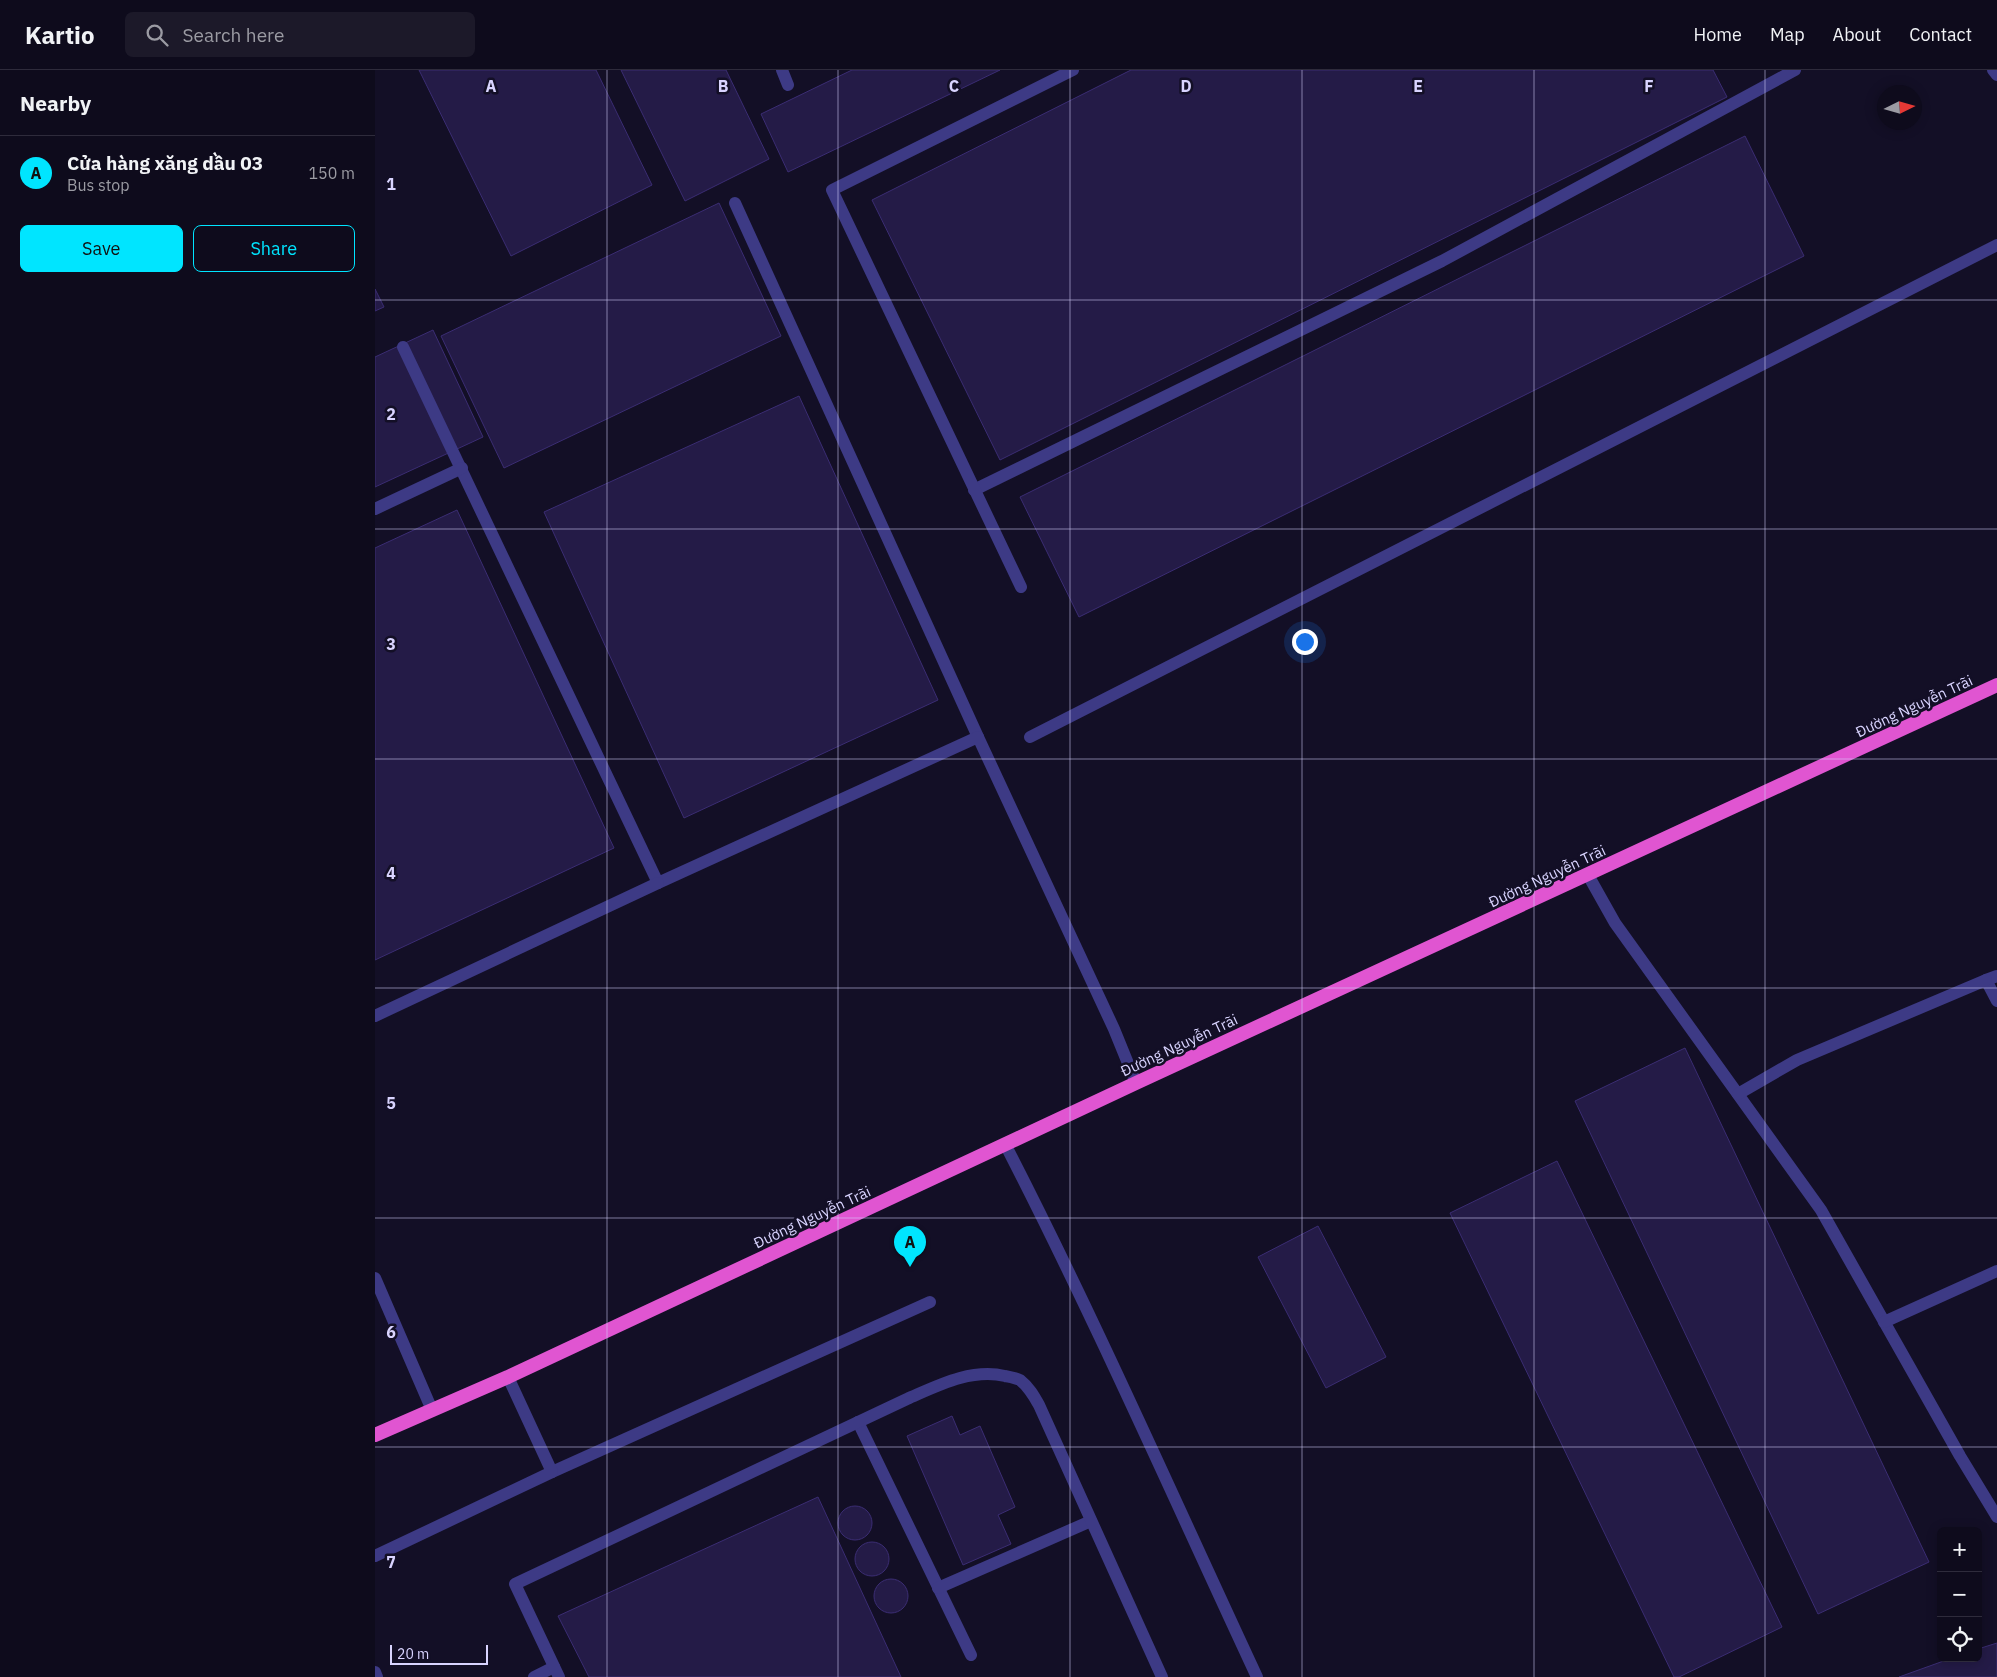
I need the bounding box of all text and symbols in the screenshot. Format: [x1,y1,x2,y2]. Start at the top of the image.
search box [125,12,475,57]
text: Kartio [25,19,95,51]
icon: search [143,21,171,49]
text: Search here [183,23,284,47]
text: Home [1694,23,1742,46]
text: Map [1770,23,1805,46]
text: About [1833,23,1881,46]
text: Contact [1909,23,1972,46]
text: A [486,76,497,96]
text: B [718,76,729,96]
text: C [949,76,959,96]
text: D [1180,76,1192,96]
text: E [1413,76,1423,96]
text: F [1644,76,1654,96]
north arrow [1877,85,1922,130]
text: Nearby [20,89,91,117]
text: Cửa hàng xăng dầu 03 [67,151,263,175]
text: A [31,163,41,183]
text: 150 m [308,163,355,183]
text: 1 [386,174,396,194]
text: Bus stop [67,175,130,195]
button: Save [20,225,183,272]
button: Share [193,225,355,272]
text: 2 [386,404,396,424]
your location [1292,629,1318,655]
text: 3 [386,634,396,654]
street label: Đường Nguyễn Trãi [1853,671,1975,741]
street label: Đường Nguyễn Trãi [1486,841,1608,911]
text: 4 [386,863,396,883]
street label: Đường Nguyễn Trãi [1118,1010,1240,1080]
text: 5 [386,1093,396,1113]
street label: Đường Nguyễn Trãi [751,1182,873,1252]
pin: A [894,1226,926,1267]
text: 6 [386,1322,396,1342]
map controls [1937,1527,1982,1662]
button: + [1937,1527,1982,1572]
text: 7 [386,1552,396,1572]
button: − [1937,1572,1982,1617]
button: locate [1937,1617,1982,1662]
scale bar [390,1642,487,1665]
text: 20 m [397,1645,429,1663]

